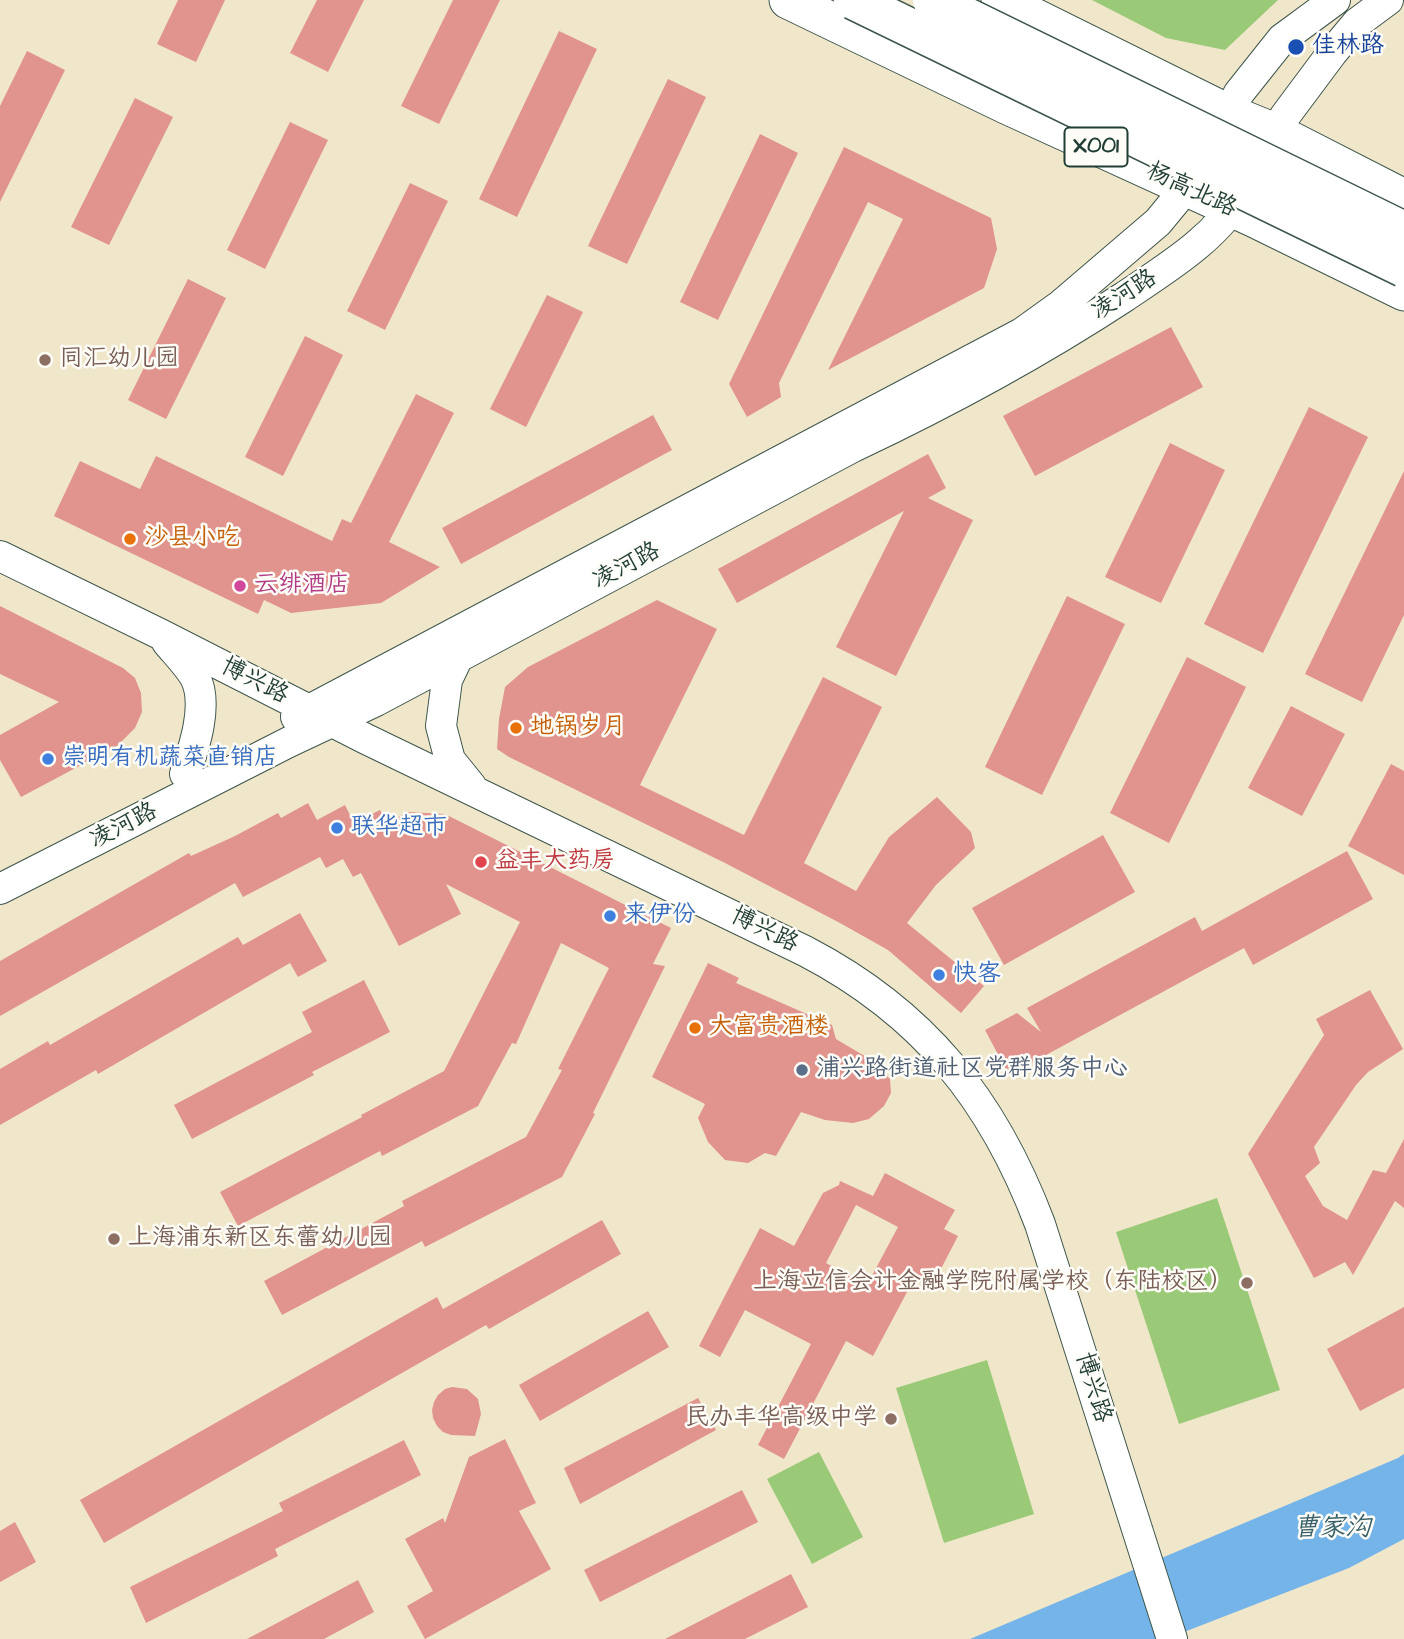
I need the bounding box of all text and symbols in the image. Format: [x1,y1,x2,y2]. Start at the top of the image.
place label: 佳林路 [1312,33,1384,61]
marker: 佳林路 [1286,37,1306,57]
road number: X001 [1064,128,1128,166]
street label: 杨高北路 [1141,158,1241,224]
street label: 凌河路 [1087,264,1163,328]
place label: 同汇幼儿园 [59,346,179,374]
marker: 同汇幼儿园 [37,352,53,368]
place label: 沙县小吃 [144,525,240,553]
marker: 沙县小吃 [122,531,138,547]
street label: 凌河路 [588,537,666,597]
place label: 云绯酒店 [254,572,350,600]
marker: 云绯酒店 [232,578,248,594]
street label: 博兴路 [215,653,293,711]
place label: 地锅岁月 [530,714,626,742]
marker: 地锅岁月 [508,720,524,736]
place label: 崇明有机蔬菜直销店 [62,745,278,773]
marker: 崇明有机蔬菜直销店 [40,751,56,767]
street label: 凌河路 [85,798,163,856]
place label: 联华超市 [351,814,447,842]
marker: 联华超市 [329,820,345,836]
place label: 益丰大药房 [495,848,615,876]
marker: 益丰大药房 [473,854,489,870]
place label: 来伊份 [624,902,696,930]
street label: 博兴路 [725,902,803,960]
marker: 来伊份 [602,908,618,924]
place label: 快客 [953,961,1001,989]
marker: 快客 [931,967,947,983]
place label: 大富贵酒楼 [709,1014,829,1042]
marker: 大富贵酒楼 [687,1020,703,1036]
place label: 浦兴路街道社区党群服务中心 [816,1056,1128,1084]
marker: 浦兴路街道社区党群服务中心 [794,1062,810,1078]
place label: 上海浦东新区东蕾幼儿园 [128,1225,392,1253]
marker: 上海浦东新区东蕾幼儿园 [106,1231,122,1247]
place label: 上海立信会计金融学院附属学校（东陆校区） [753,1269,1233,1297]
marker: 上海立信会计金融学院附属学校（东陆校区） [1239,1275,1255,1291]
street label: 博兴路 [1068,1349,1116,1427]
place label: 民办丰华高级中学 [685,1405,877,1433]
marker: 民办丰华高级中学 [883,1411,899,1427]
water label: 曹家沟 [1293,1514,1371,1546]

